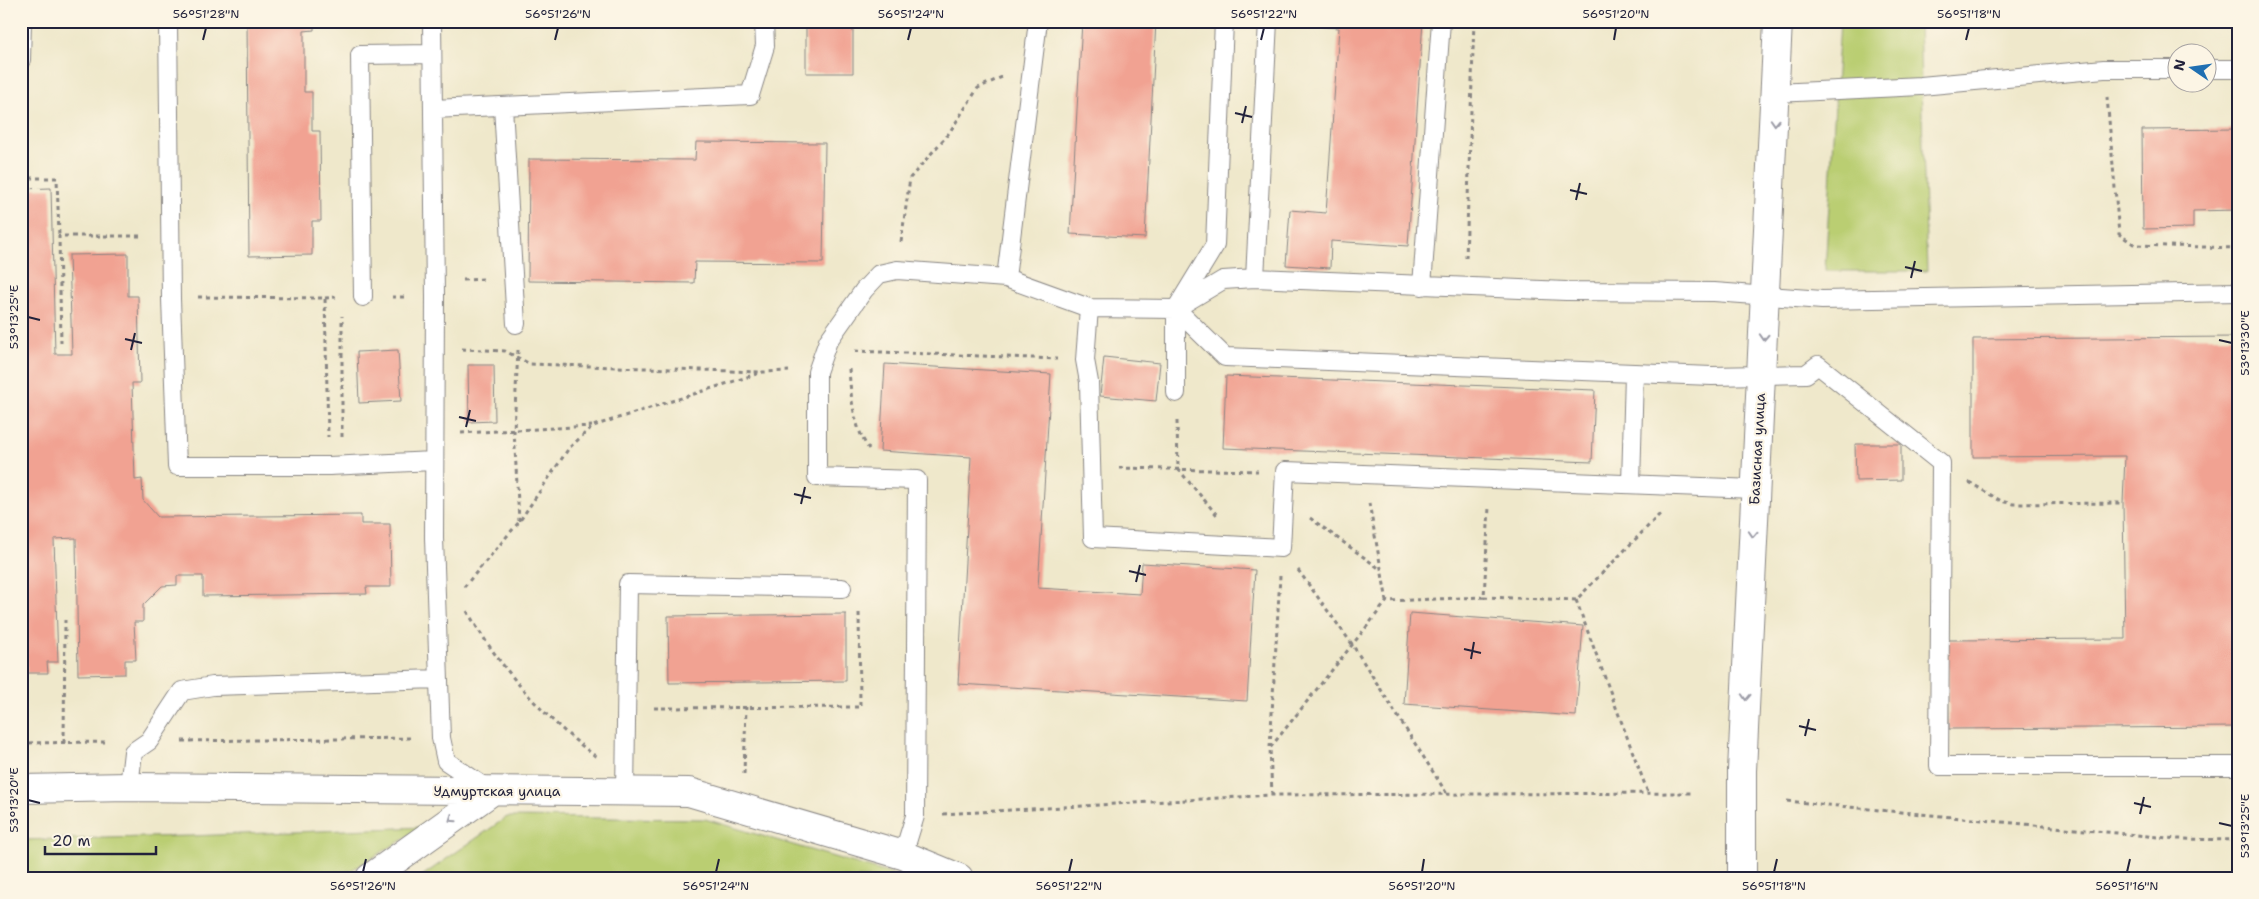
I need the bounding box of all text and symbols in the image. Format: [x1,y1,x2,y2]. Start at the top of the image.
text: 56°51'28"N [173,6,239,22]
text: 56°51'26"N [525,6,591,22]
text: 56°51'24"N [878,6,944,22]
text: 56°51'22"N [1231,6,1297,22]
text: 56°51'20"N [1583,6,1649,22]
text: 56°51'18"N [1937,6,2001,22]
north arrow [2166,42,2216,92]
text: N [2169,58,2189,73]
one-way arrow [1769,119,1780,127]
text: 53°13'25"E [6,285,22,349]
text: 53°13'30"E [2237,310,2253,376]
one-way arrow [1758,333,1769,341]
street label: Базисная улица [1745,392,1769,505]
one-way arrow [1747,531,1758,539]
one-way arrow [1740,693,1751,701]
text: 53°13'20"E [6,767,22,833]
street label: Удмуртская улица [433,782,561,800]
text: 53°13'25"E [2237,794,2253,858]
one-way arrow [449,814,458,822]
scale bar [45,824,156,856]
text: 20 m [52,831,91,851]
text: 56°51'26"N [330,878,396,894]
text: 56°51'24"N [683,878,749,894]
text: 56°51'22"N [1036,878,1102,894]
text: 56°51'20"N [1389,878,1455,894]
text: 56°51'18"N [1742,878,1806,894]
text: 56°51'16"N [2096,878,2159,894]

